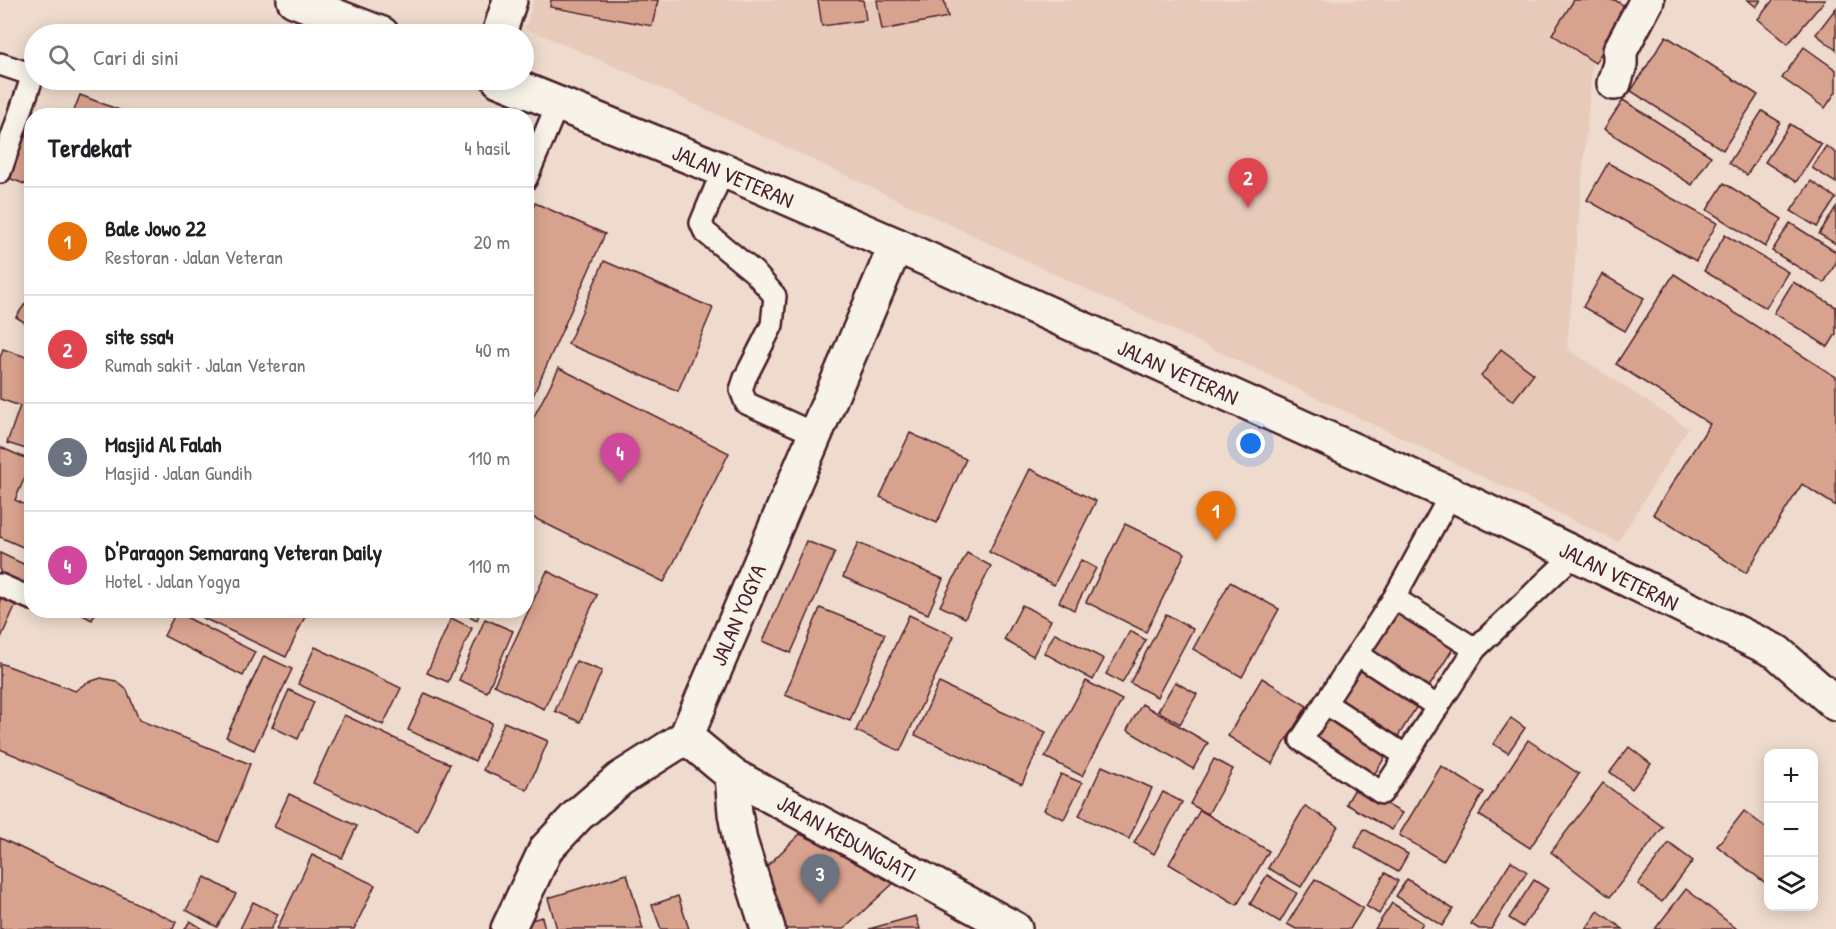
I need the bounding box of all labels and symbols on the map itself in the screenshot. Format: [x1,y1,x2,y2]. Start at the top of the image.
street label: JALAN VETERAN [668,137,798,215]
pin: 2 [1228,158,1268,208]
street label: JALAN VETERAN [1113,332,1243,412]
your location [1236,429,1265,458]
pin: 4 [600,434,640,483]
pin: 1 [1196,492,1236,541]
street label: JALAN VETERAN [1554,534,1684,618]
street label: JALAN YOGYA [703,559,773,670]
street label: JALAN KEDUNGJATI [772,787,922,889]
pin: 3 [800,854,840,904]

